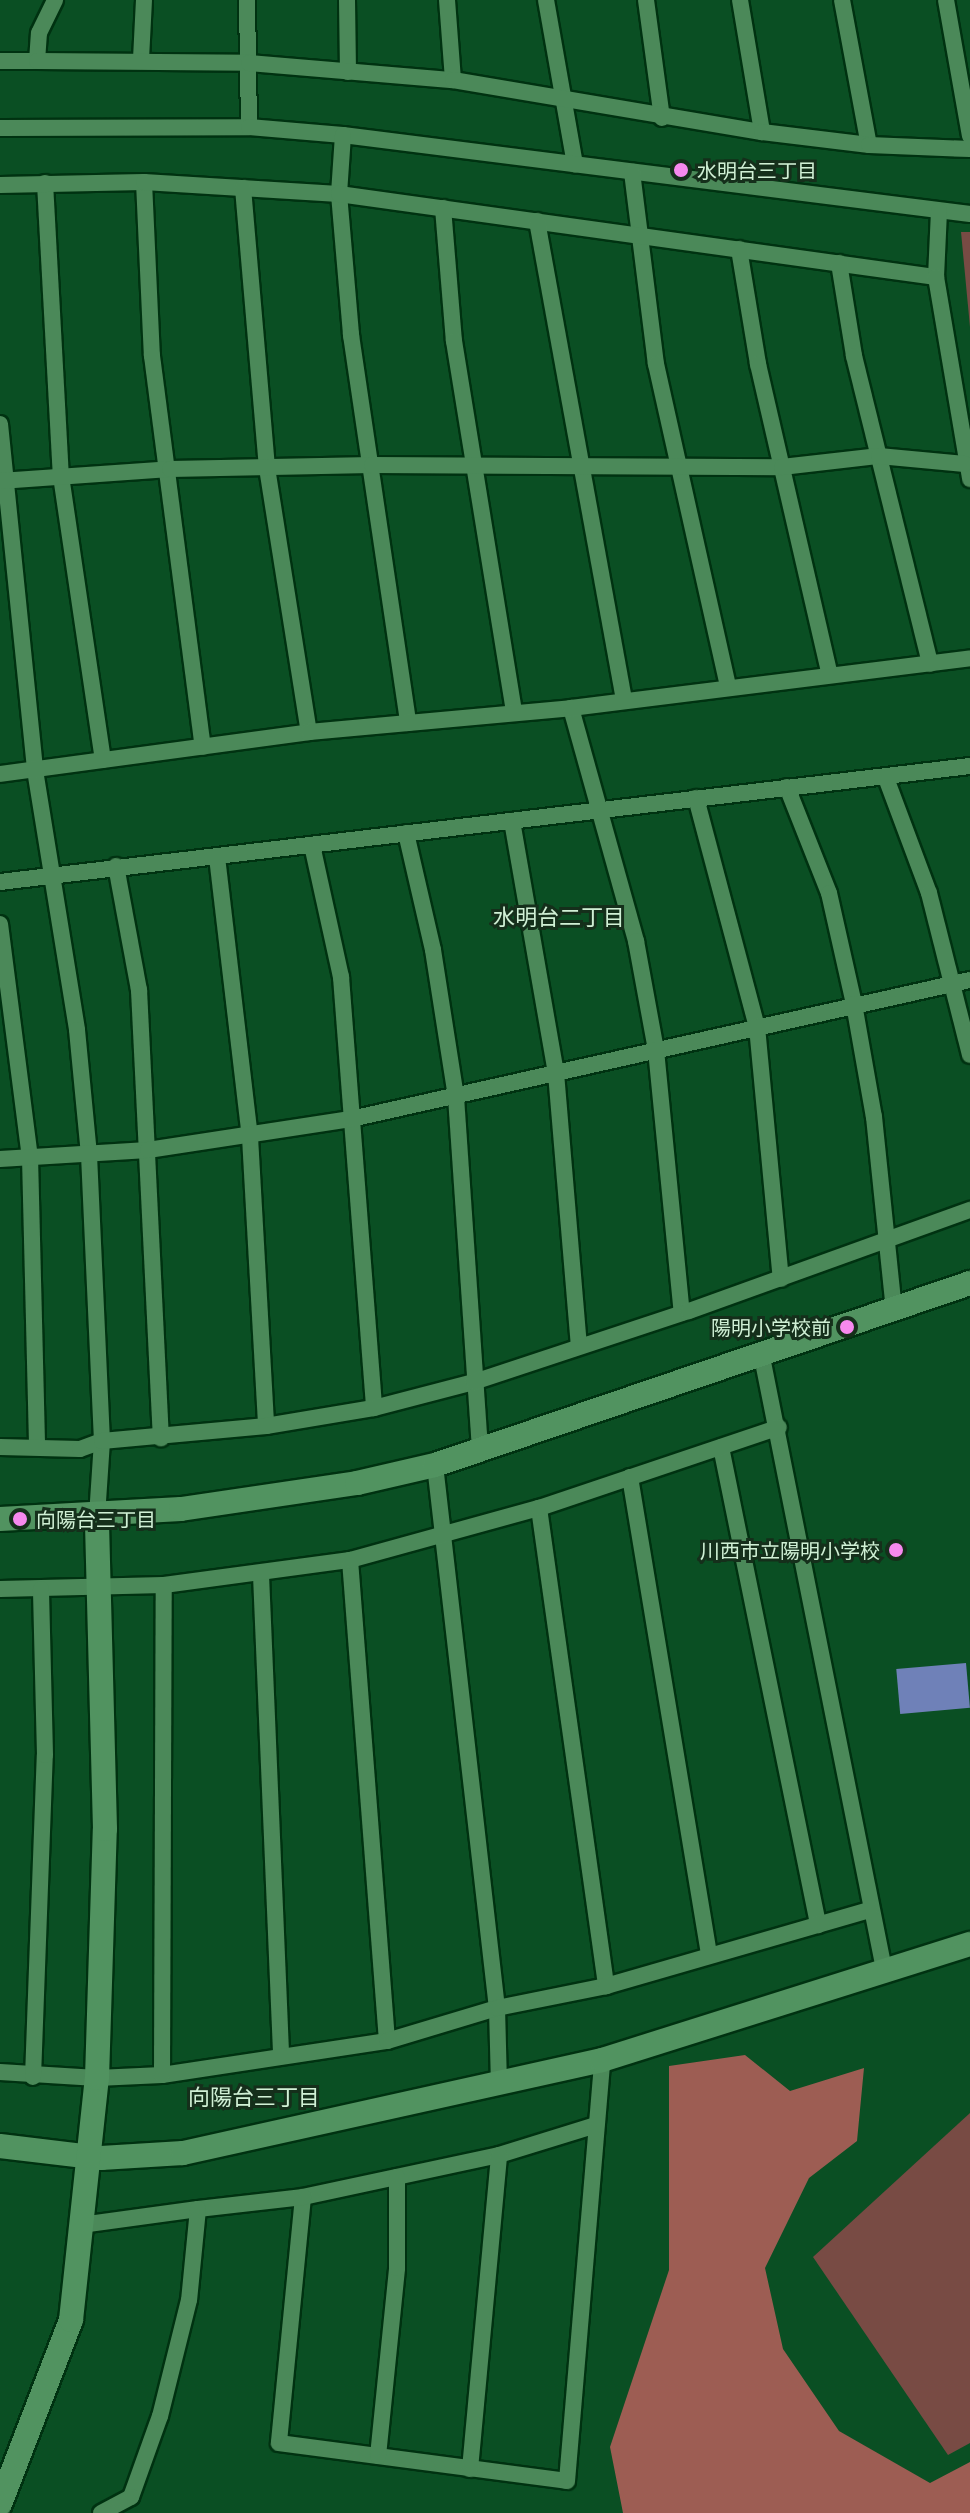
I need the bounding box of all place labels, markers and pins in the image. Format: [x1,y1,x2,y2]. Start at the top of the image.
place label: 水明台三丁目 [697,158,817,182]
marker: 水明台三丁目 [672,161,690,179]
place label: 陽明小学校前 [711,1315,831,1339]
marker: 陽明小学校前 [838,1318,856,1336]
place label: 向陽台三丁目 [36,1507,156,1531]
marker: 向陽台三丁目 [11,1510,29,1528]
place label: 川西市立陽明小学校 [700,1538,880,1562]
marker: 川西市立陽明小学校 [887,1541,905,1559]

